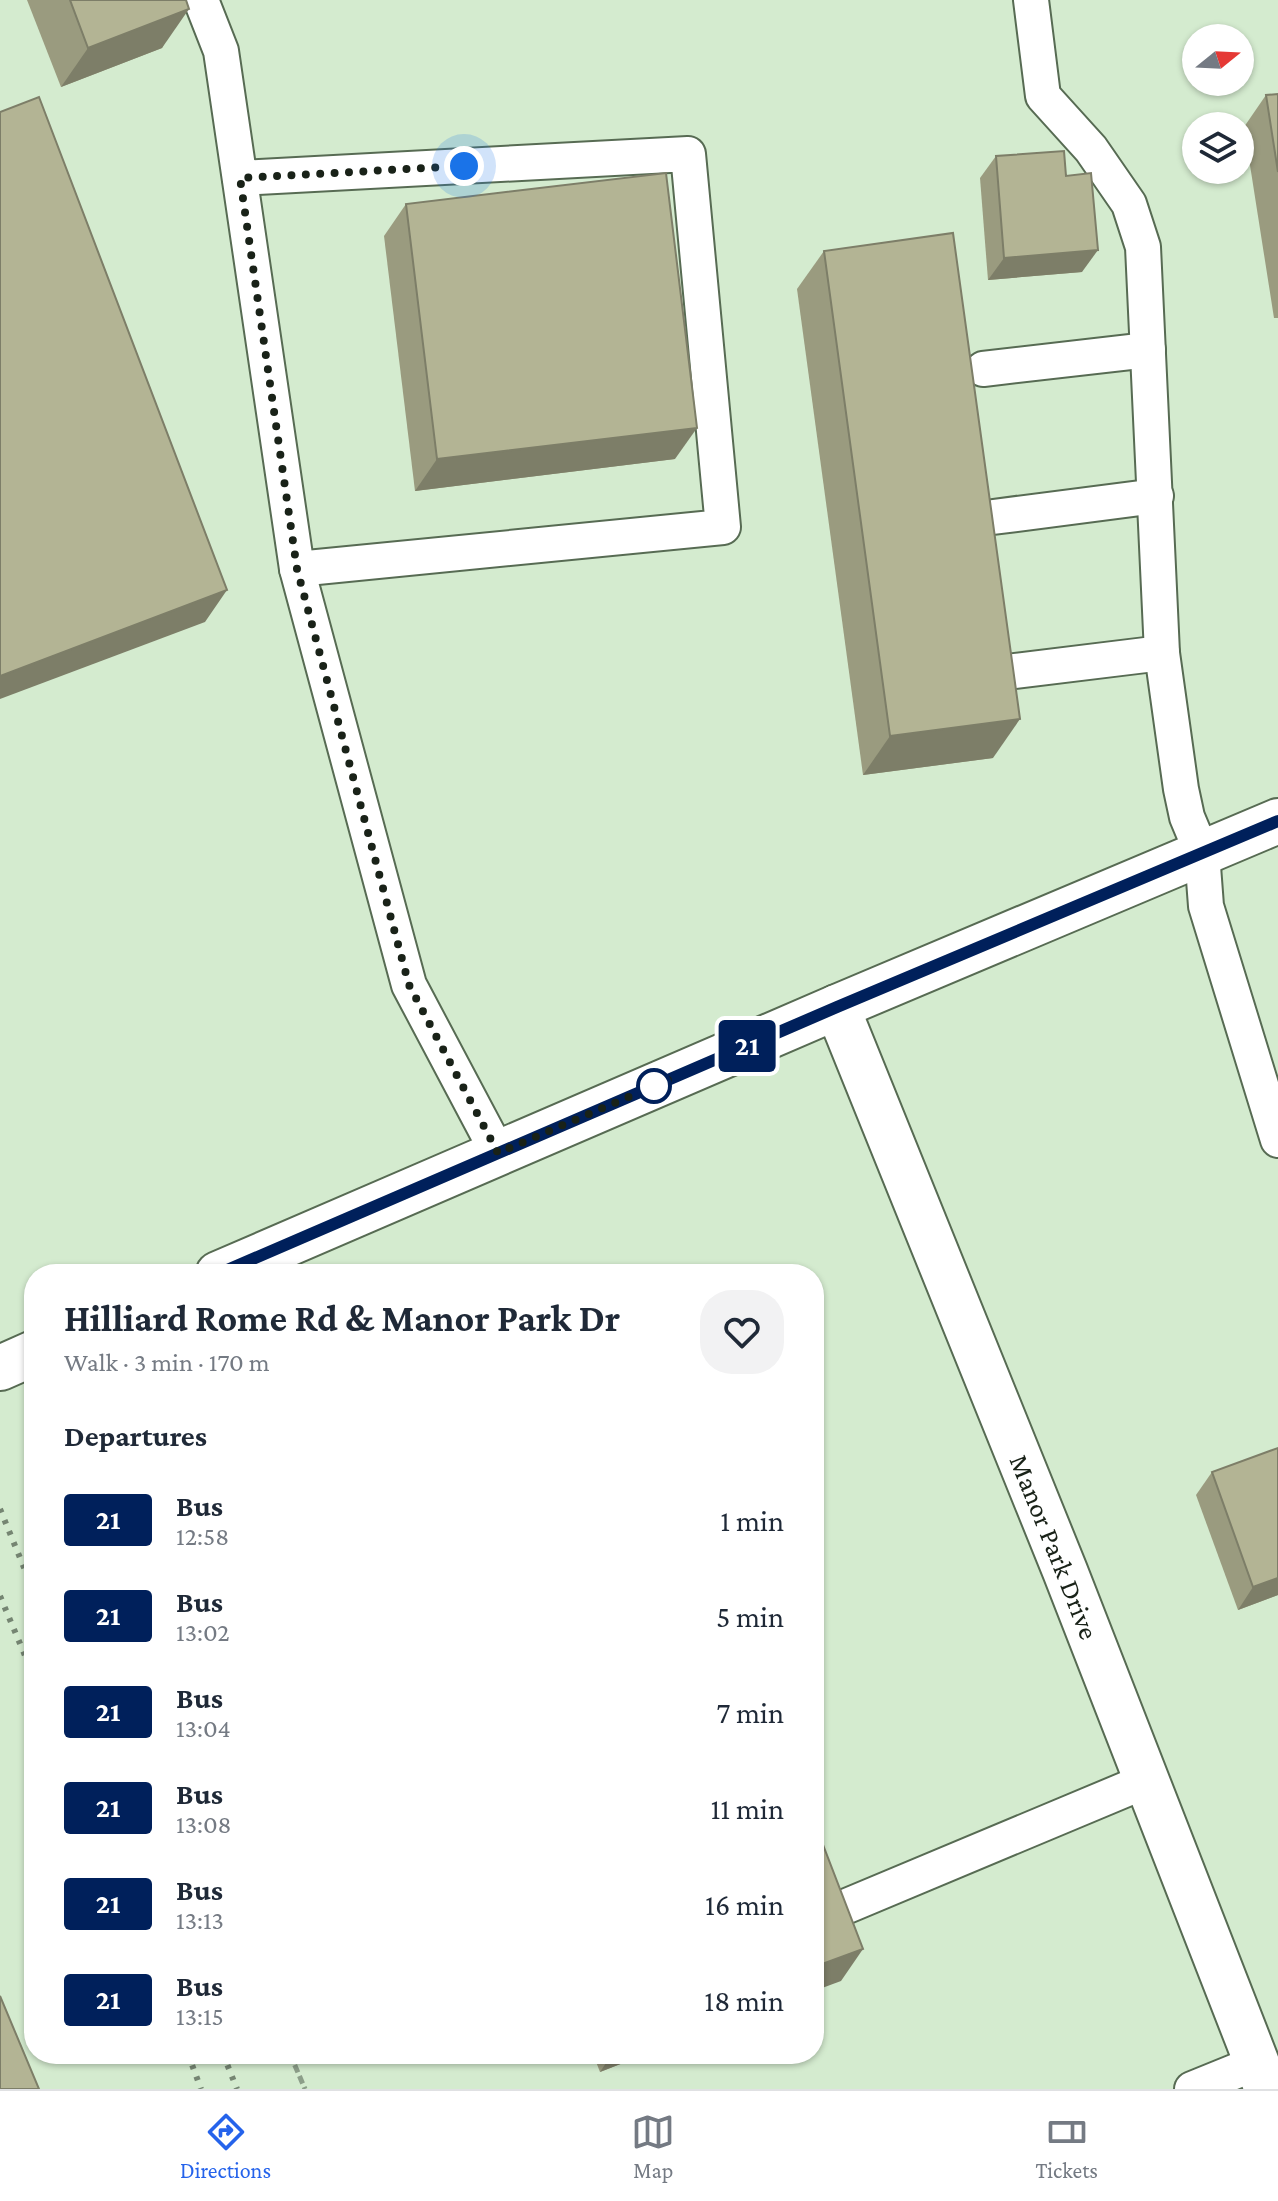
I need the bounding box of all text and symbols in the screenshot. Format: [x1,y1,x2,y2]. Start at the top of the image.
north arrow [1182,24,1254,96]
map controls [1182,24,1254,184]
button: layers [1182,112,1254,184]
your location [444,146,484,186]
line badge: 21 [711,1020,783,1072]
text: 21 [735,1030,759,1061]
unlabelled marker [637,1069,671,1103]
button: heart [700,1290,784,1374]
text: Hilliard Rome Rd & Manor Park Dr [64,1297,620,1339]
text: Walk · 3 min · 170 m [64,1348,270,1377]
text: Departures [64,1419,207,1452]
street label: Manor Park Drive [1004,1450,1105,1644]
text: Bus [176,1489,223,1522]
text: 21 [96,1504,120,1535]
text: 1 min [720,1504,784,1537]
text: 12:58 [176,1522,229,1551]
text: Bus [176,1585,223,1618]
text: 21 [96,1600,120,1631]
text: 5 min [716,1600,784,1633]
text: 13:02 [176,1618,230,1647]
text: Bus [176,1681,223,1714]
text: 21 [96,1696,120,1727]
text: 7 min [716,1696,784,1729]
text: 13:04 [176,1714,231,1743]
text: Bus [176,1777,223,1810]
text: 21 [96,1792,120,1823]
text: 11 min [710,1792,784,1825]
text: 13:08 [176,1810,232,1839]
text: Bus [176,1873,223,1906]
text: 21 [96,1888,120,1919]
text: 16 min [705,1888,784,1921]
text: 13:13 [176,1906,224,1935]
text: Bus [176,1969,223,2002]
text: 21 [96,1984,120,2015]
text: 18 min [704,1984,784,2017]
text: 13:15 [176,2002,224,2031]
tab: Directions [180,2110,271,2183]
tab: Map [631,2110,675,2183]
tab: Tickets [1035,2110,1098,2183]

